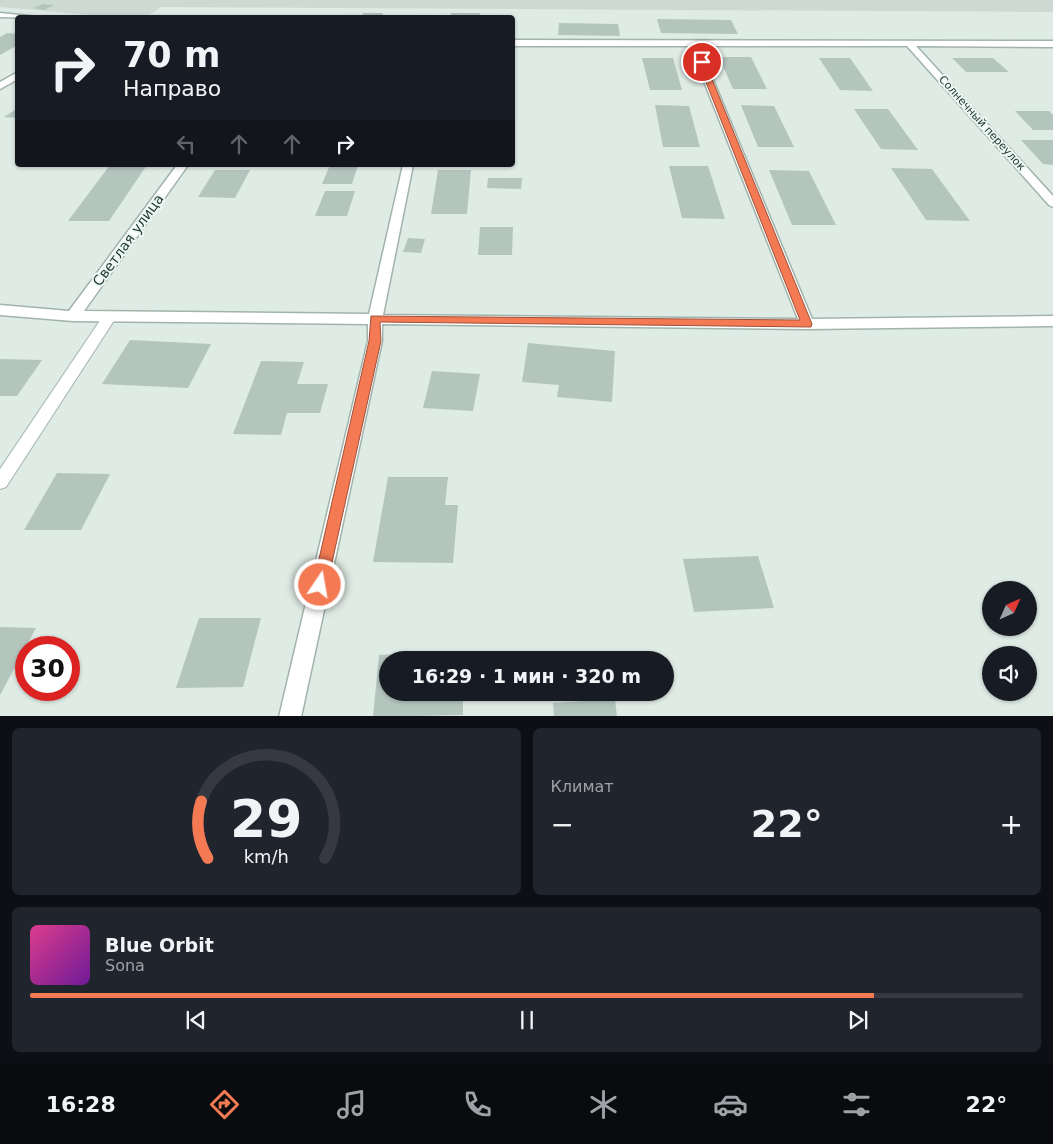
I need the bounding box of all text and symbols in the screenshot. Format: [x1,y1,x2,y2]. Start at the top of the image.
icon: right [40,35,105,100]
text: 70 m [123,35,220,75]
pin [681,41,723,83]
icon: arrive [688,48,716,76]
street label: Солнечный переулок [936,73,1028,173]
text: Направо [123,76,221,101]
icon: left [172,130,200,158]
icon: ahead [225,130,253,158]
icon: ahead [278,130,306,158]
icon: right [331,130,359,158]
street label: Светлая улица [89,191,167,289]
position arrow [293,558,345,610]
north arrow [982,581,1038,636]
map controls [982,581,1037,701]
speed limit sign: 30 [15,636,80,701]
button: sound [982,646,1037,701]
text: 16:29 · 1 мин · 320 m [412,665,641,687]
text: Климат [551,777,614,796]
text: 29 [230,789,302,849]
text: 22° [751,802,823,846]
text: − [551,808,574,841]
text: + [1000,808,1023,841]
text: km/h [244,846,289,867]
text: Blue Orbit [105,934,214,956]
text: Sona [105,956,145,975]
icon: previous [182,1006,210,1034]
icon: pause [513,1006,541,1034]
icon: next [844,1006,872,1034]
icon: directions [207,1087,242,1122]
icon: music [334,1087,369,1122]
icon: phone [460,1087,495,1122]
icon: climate [586,1087,621,1122]
icon: car [713,1087,748,1122]
icon: filters [839,1087,874,1122]
text: 16:28 [46,1092,116,1117]
text: 22° [966,1092,1007,1117]

